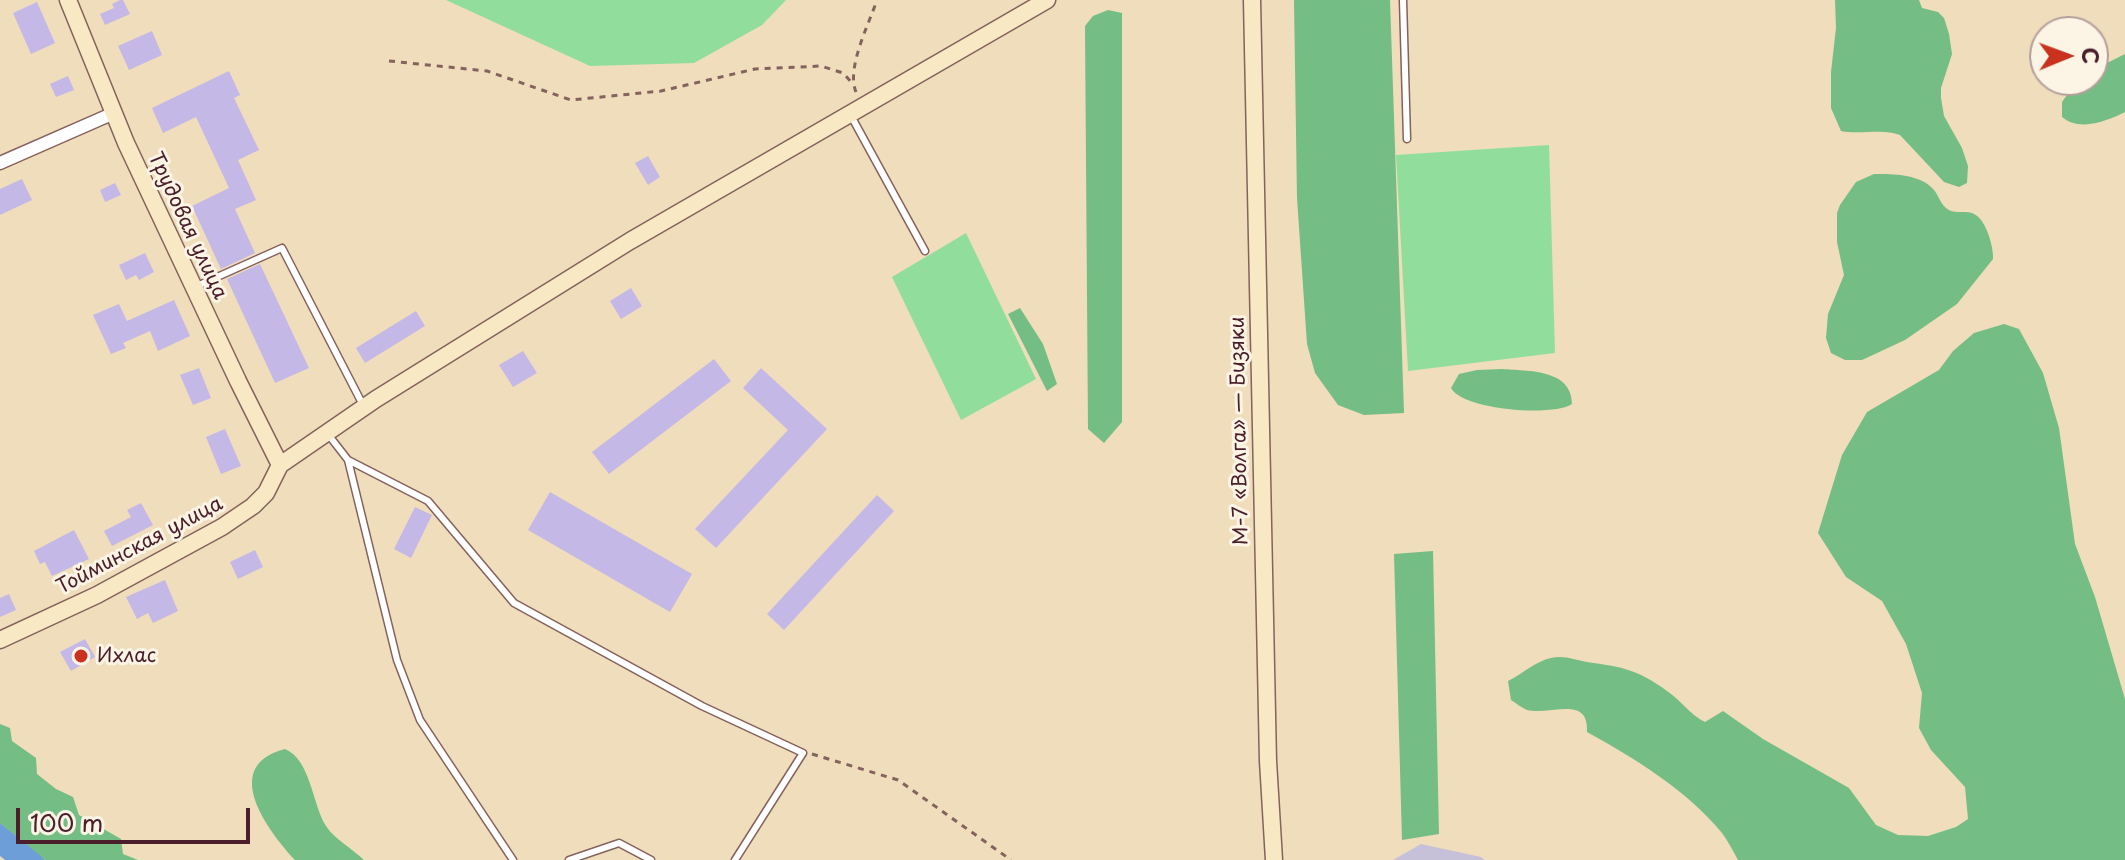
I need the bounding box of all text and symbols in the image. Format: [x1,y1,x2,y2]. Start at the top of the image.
north arrow [2029,16,2109,96]
text: С [2075,47,2108,64]
street label: Трудовая улица [142,149,232,303]
street label: М-7 «Волга» — Бизяки [1226,316,1254,546]
street label: Тойминская улица [53,492,227,600]
place label: Ихлас [97,644,156,668]
marker: Ихлас [72,647,90,665]
scale bar [20,792,254,842]
text: 100 m [30,804,103,840]

